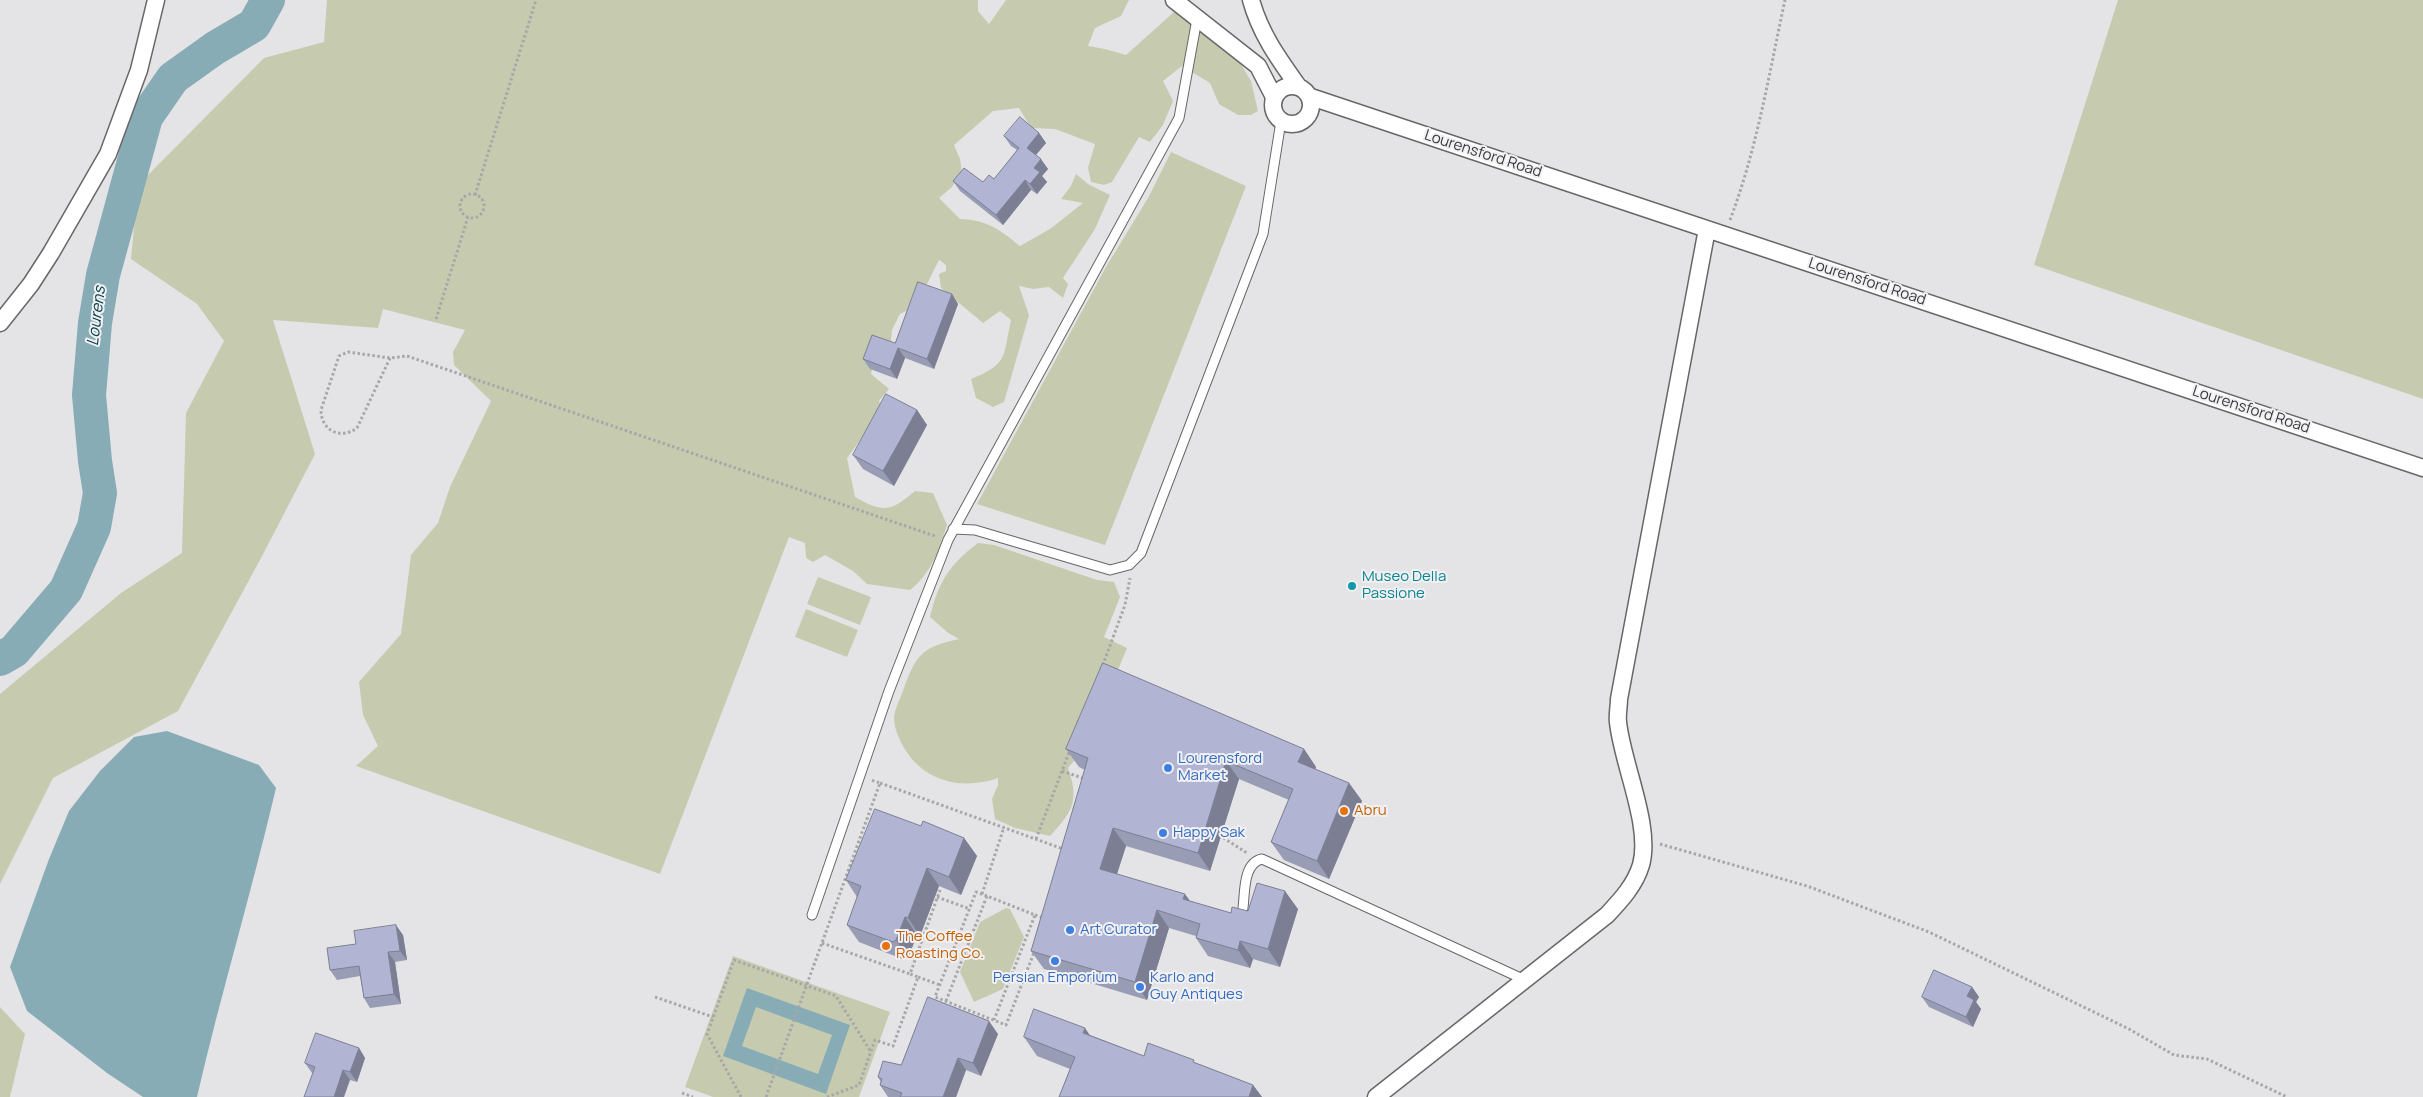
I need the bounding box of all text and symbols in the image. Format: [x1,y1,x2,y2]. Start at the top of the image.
street label: Lourensford Road [1422,126,1544,182]
street label: Lourensford Road [1806,254,1928,310]
water label: Lourens [84,285,110,347]
street label: Lourensford Road [2190,382,2312,438]
place label: Museo Della Passione [1362,568,1446,603]
marker: Museo Della Passione [1346,580,1358,592]
place label: Lourensford Market [1178,750,1262,785]
marker: Lourensford Market [1162,762,1174,774]
place label: Abru [1354,802,1387,820]
marker: Abru [1338,805,1350,817]
place label: Happy Sak [1173,824,1245,842]
marker: Happy Sak [1157,827,1169,839]
place label: Art Curator [1080,921,1157,939]
marker: Art Curator [1064,924,1076,936]
place label: The Coffee Roasting Co. [896,928,984,963]
marker: The Coffee Roasting Co. [880,940,892,952]
marker: Persian Emporium [1049,955,1061,967]
place label: Persian Emporium [993,969,1117,987]
place label: Karlo and Guy Antiques [1150,969,1243,1004]
marker: Karlo and Guy Antiques [1134,981,1146,993]

